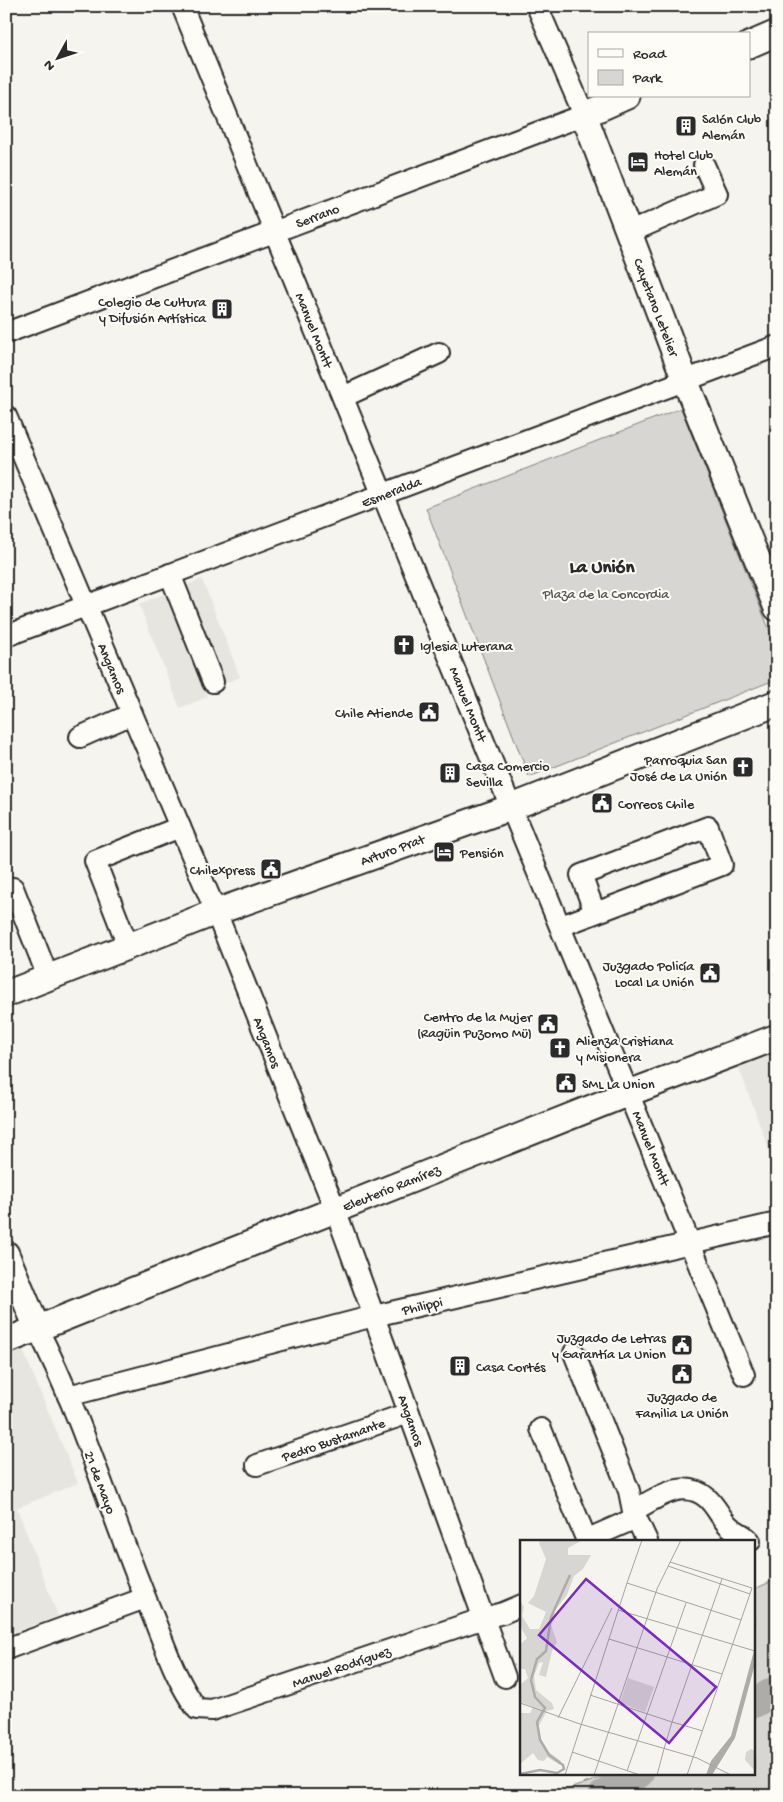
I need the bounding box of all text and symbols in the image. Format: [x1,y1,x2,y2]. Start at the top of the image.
north arrow [32,32,82,82]
legend [588,32,750,98]
text: Road [633,46,667,64]
text: N [41,56,59,74]
text: Park [632,70,663,88]
place label: Salón Club Alemán [702,112,762,145]
building icon: Salón Club Alemán [674,114,698,138]
place label: Hotel Club Alemán [654,148,714,181]
hotel icon: Hotel Club Alemán [626,150,650,174]
street label: Serrano [294,201,342,233]
street label: Cayetano Letelier [628,256,682,360]
street label: Manuel Montt [290,291,336,372]
place label: Colegio de Cultura y Difusión Artística [98,295,207,328]
building icon: Colegio de Cultura y Difusión Artística [210,297,234,321]
street label: Esmeralda [360,474,425,513]
district label: La Unión [569,557,635,580]
park label: Plaza de la Concordia [542,587,670,604]
church icon: Iglesia Luterana [392,633,416,657]
place label: Iglesia Luterana [420,639,514,656]
street label: Angamos [93,641,129,697]
street label: Manuel Montt [444,665,490,746]
public building icon: Chile Atiende [417,700,441,724]
place label: Chile Atiende [335,706,414,723]
place label: Parroquia San José de La Unión [630,753,727,786]
church icon: Parroquia San José de La Unión [731,755,755,779]
place label: Casa Comercio Sevilla [466,759,550,792]
building icon: Casa Comercio Sevilla [438,761,462,785]
public building icon: Correos Chile [590,791,614,815]
place label: Correos Chile [618,797,695,814]
street label: Arturo Prat [358,831,429,871]
hotel icon: Pensión [432,840,456,864]
place label: Pensión [459,846,504,863]
public building icon: Chilexpress [259,857,283,881]
place label: Chilexpress [190,863,256,880]
place label: Juzgado Policía Local La Unión [603,959,695,992]
public building icon: Juzgado Policía Local La Unión [698,961,722,985]
place label: Centro de la Mujer (Ragüin Puzomo Mü) [417,1010,533,1043]
public building icon: Centro de la Mujer (Ragüin Puzomo Mü) [536,1012,560,1036]
street label: Angamos [248,1015,284,1071]
place label: Alienza Cristiana y Misionera [576,1034,674,1067]
church icon: Alienza Cristiana y Misionera [548,1036,572,1060]
public building icon: SML La Union [554,1071,578,1095]
place label: SML La Union [582,1077,655,1094]
street label: Manuel Montt [627,1109,673,1190]
street label: Eleuterio Ramírez [341,1162,444,1217]
street label: Philippi [400,1295,445,1321]
place label: Juzgado de Letras y Garantía La Union [552,1331,667,1364]
public building icon: Juzgado de Letras y Garantía La Union [670,1333,694,1357]
building icon: Casa Cortés [448,1354,472,1378]
place label: Casa Cortés [476,1360,546,1377]
public building icon: Juzgado de Familia La Unión [670,1362,694,1386]
place label: Juzgado de Familia La Unión [634,1390,729,1423]
street label: Angamos [393,1393,427,1449]
street label: Pedro Bustamante [279,1415,389,1467]
street label: 21 de Mayo [79,1449,118,1517]
inset map [520,1540,756,1774]
street label: Manuel Rodríguez [290,1643,394,1693]

